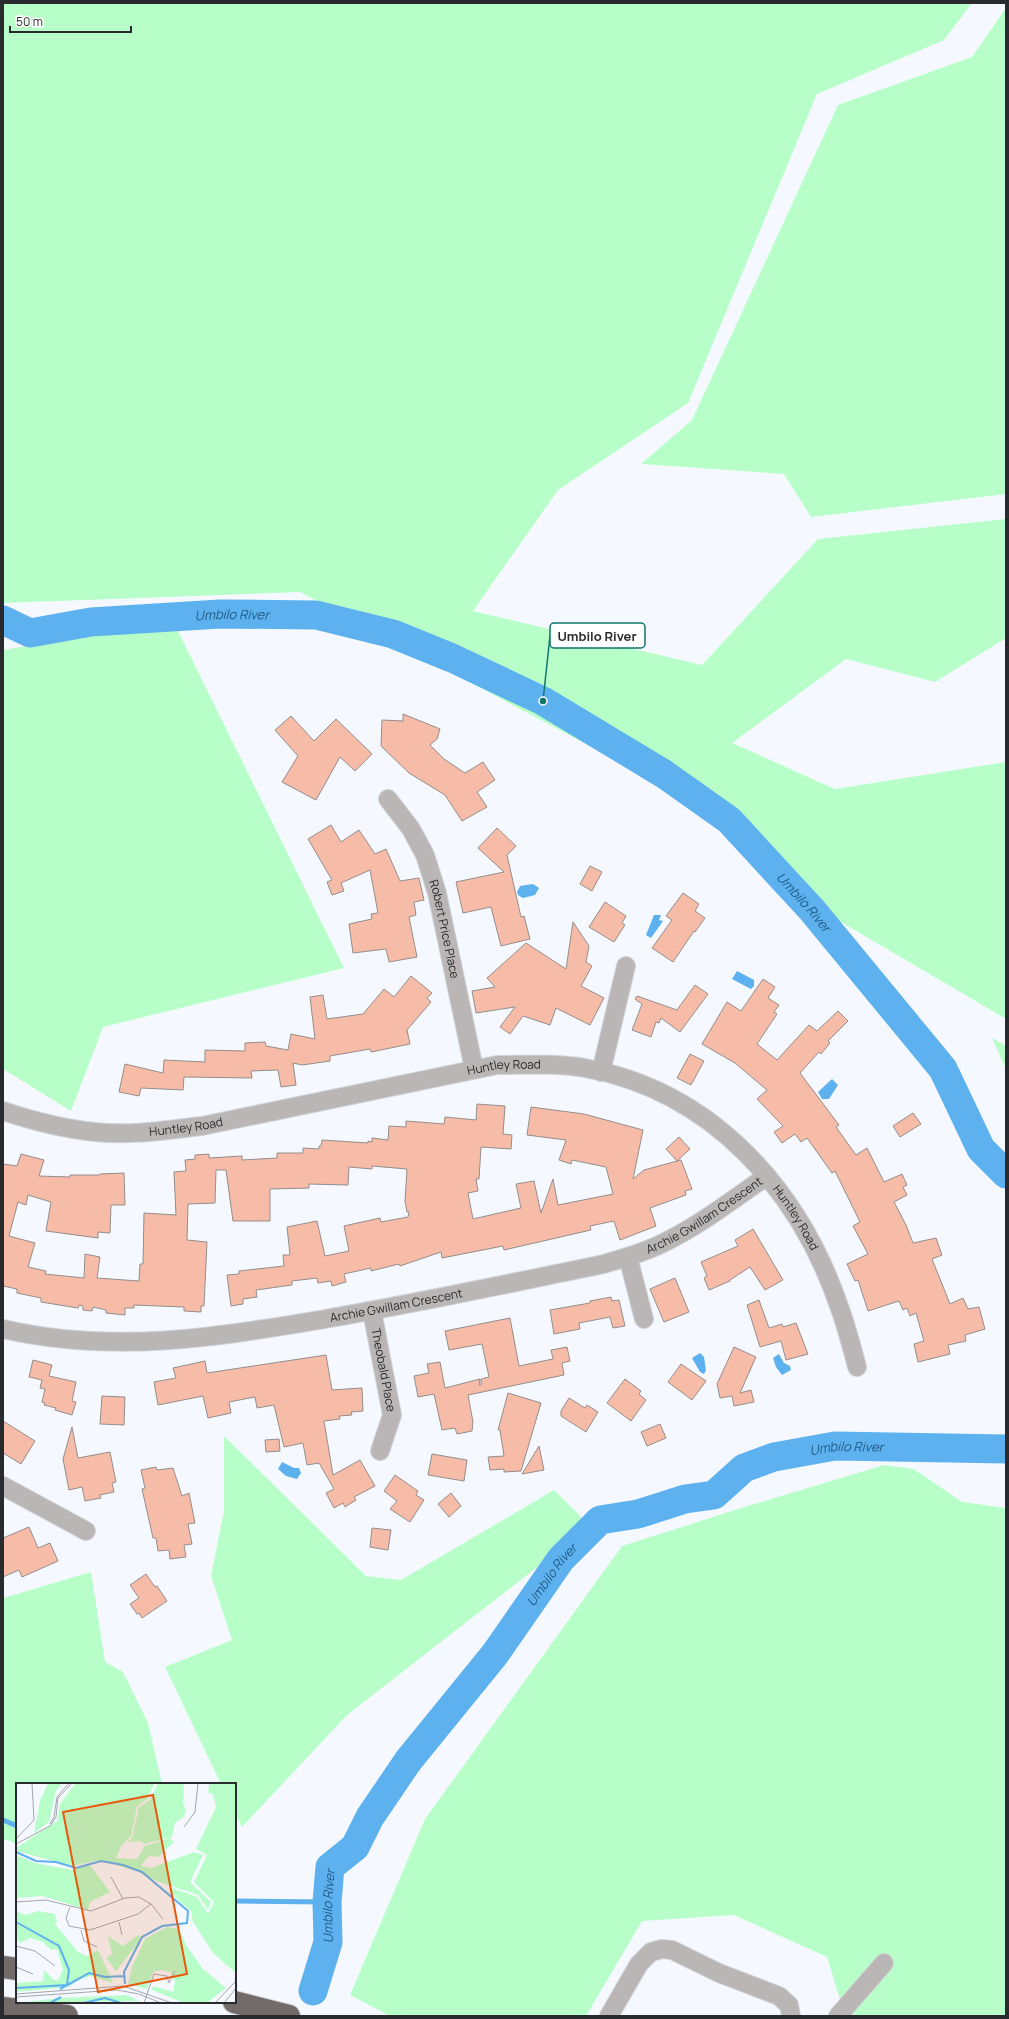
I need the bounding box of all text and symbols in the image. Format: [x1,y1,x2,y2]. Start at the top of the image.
scale bar [10,8,131,34]
text: 50 m [16,13,43,30]
water label: Umbilo River [194,605,271,625]
callout: Umbilo River [550,623,645,648]
text: Umbilo River [557,627,637,645]
water label: Umbilo River [773,868,837,937]
street label: Robert Price Place [425,877,464,980]
street label: Huntley Road [465,1056,541,1079]
street label: Huntley Road [148,1113,224,1140]
street label: Archie Gwillam Crescent [643,1173,766,1258]
street label: Huntley Road [769,1181,823,1253]
street label: Archie Gwillam Crescent [329,1284,464,1326]
street label: Theobald Place [367,1327,400,1413]
water label: Umbilo River [808,1437,886,1459]
water label: Umbilo River [522,1538,582,1610]
inset map [16,1783,236,2003]
water label: Umbilo River [318,1866,339,1944]

